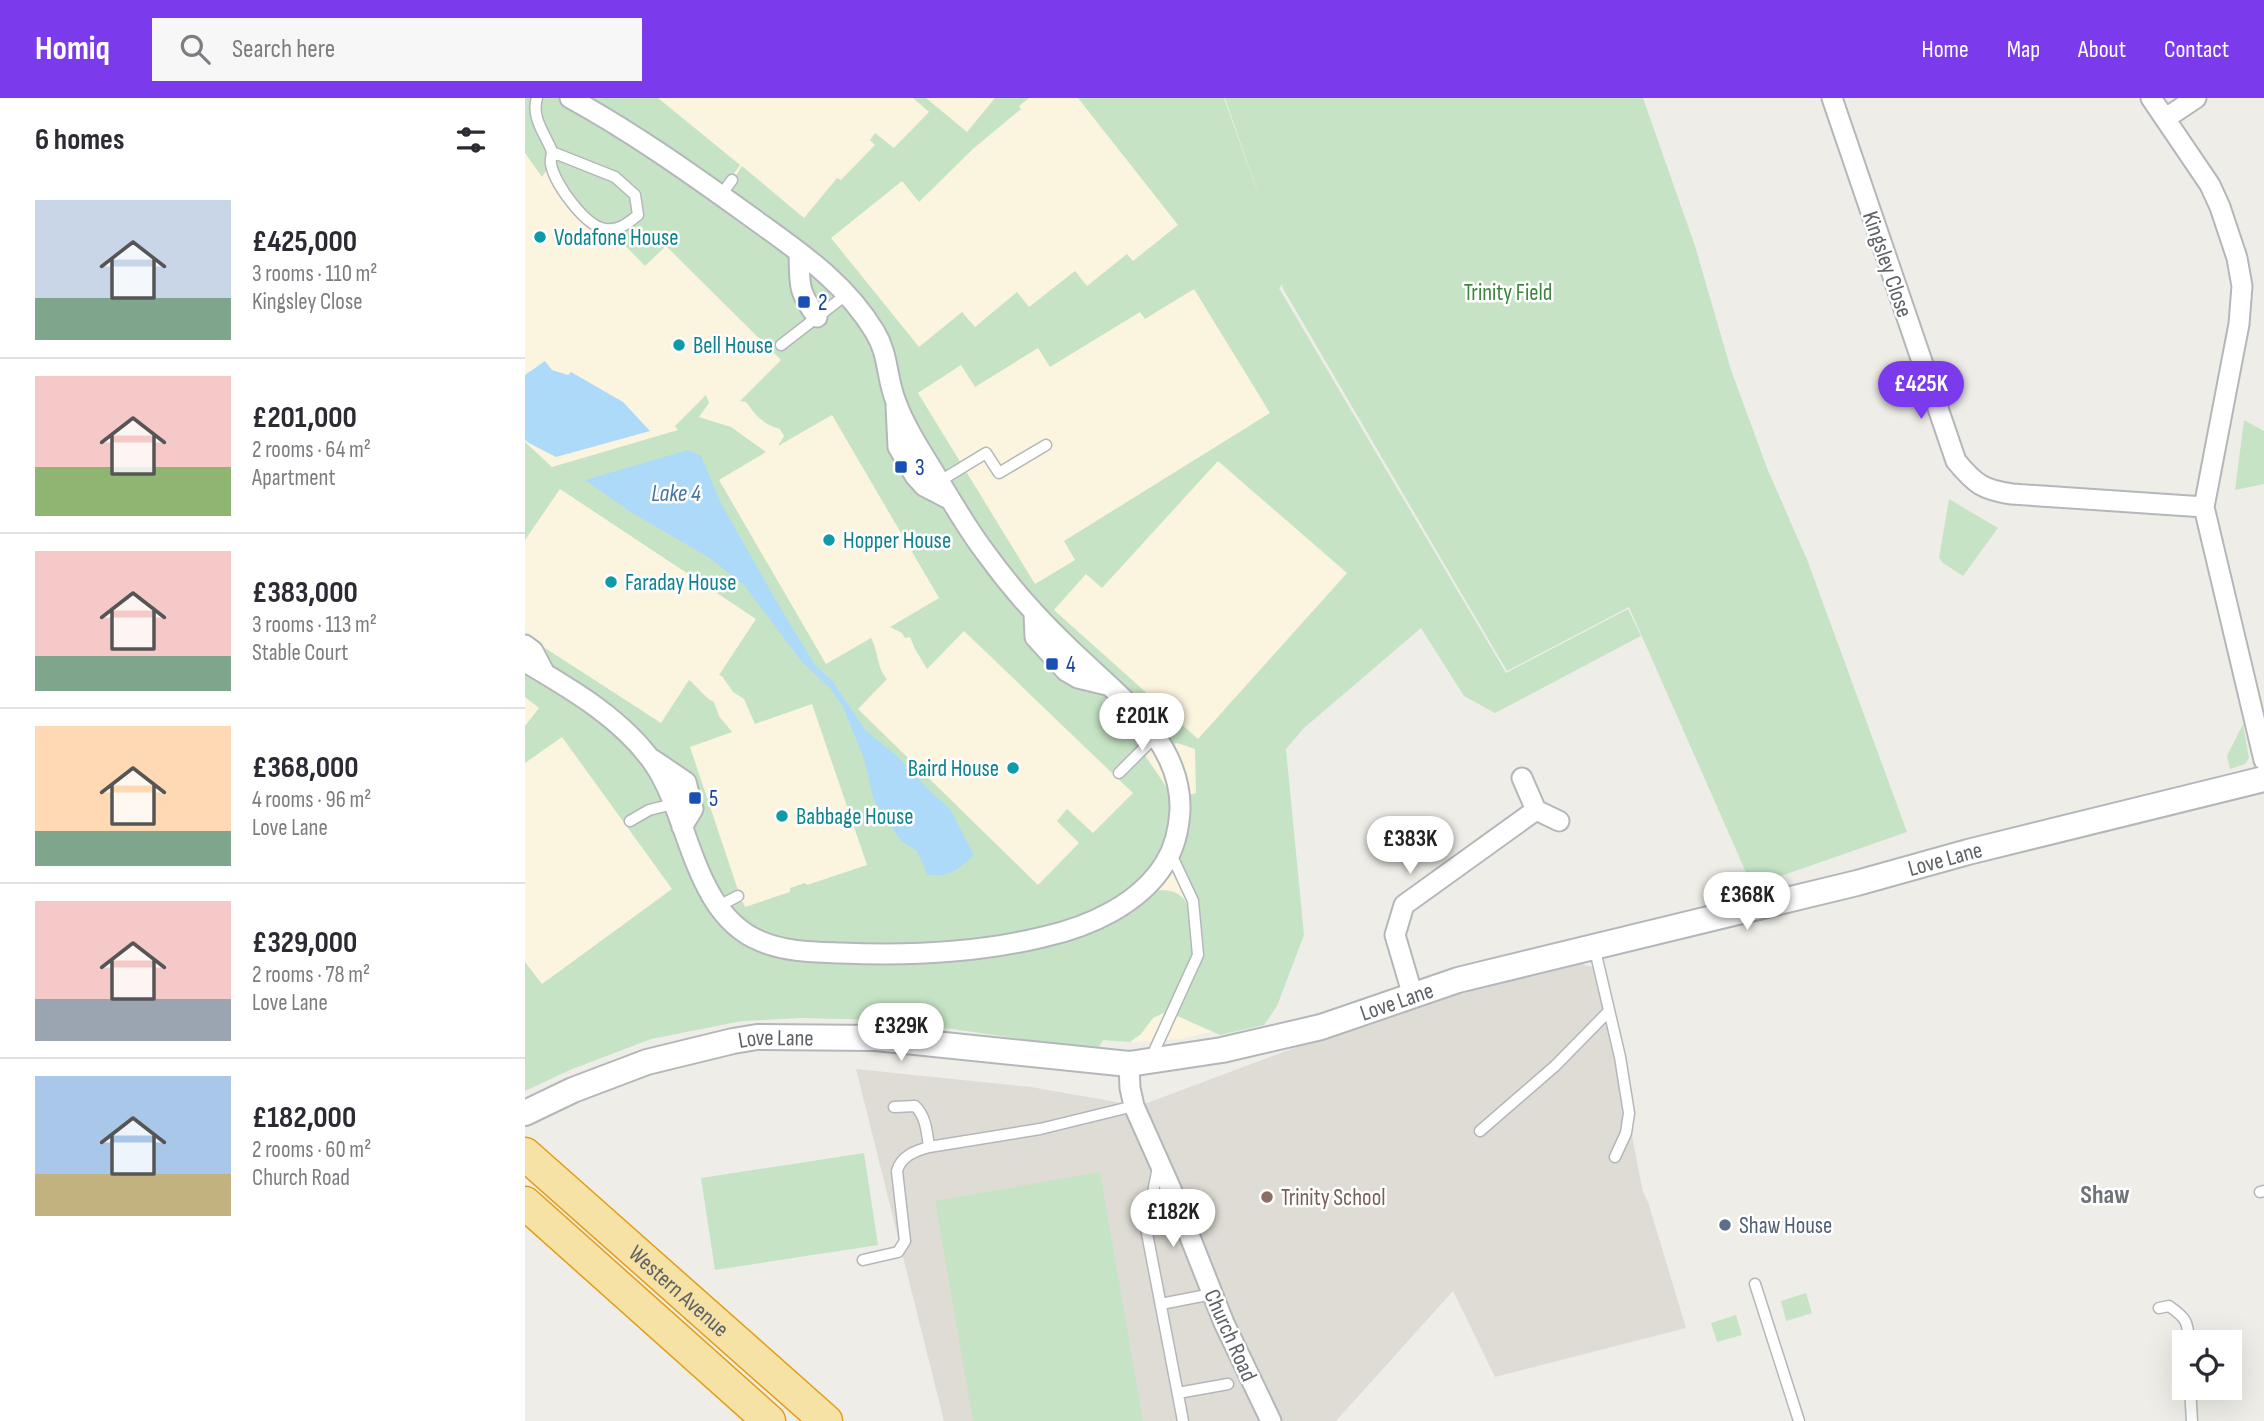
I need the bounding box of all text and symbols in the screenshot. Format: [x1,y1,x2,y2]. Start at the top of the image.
search box [152,18,642,81]
text: Homiq [35,29,110,69]
icon: search [176,30,214,68]
text: Search here [232,34,335,65]
text: Home [1921,35,1969,64]
text: Map [2007,35,2040,64]
text: About [2078,35,2126,64]
text: Contact [2164,35,2229,64]
icon: filters [452,121,490,159]
text: 6 homes [35,122,124,158]
street label: Kingsley Close [1856,208,1918,321]
text: £425,000 [252,224,357,260]
place label: Vodafone House [554,224,678,252]
icon: home [91,228,175,312]
marker: Vodafone House [532,229,548,245]
text: 3 rooms · 110 m² [252,260,377,288]
park label: Trinity Field [1464,279,1552,307]
text: Kingsley Close [252,288,362,316]
place label: 2 [818,289,827,317]
marker: 2 [796,294,812,310]
place label: Bell House [693,332,773,360]
marker: Bell House [671,337,687,353]
pin: £425K [1872,362,1970,421]
text: £425K [1894,370,1948,398]
text: £201,000 [252,400,357,436]
icon: home [91,404,175,488]
text: 2 rooms · 64 m² [252,436,371,464]
place label: 3 [915,454,925,482]
marker: 3 [893,459,909,475]
text: Apartment [252,464,336,492]
water label: Lake 4 [651,479,701,508]
place label: Hopper House [843,527,951,555]
marker: Hopper House [821,532,837,548]
place label: Faraday House [625,569,736,597]
marker: Faraday House [603,574,619,590]
text: £383,000 [252,575,358,611]
icon: home [91,579,175,663]
text: 3 rooms · 113 m² [252,611,377,639]
text: Stable Court [252,639,348,667]
place label: 4 [1066,651,1076,679]
marker: 4 [1044,656,1060,672]
pin: £201K [1093,694,1191,753]
text: £201K [1115,702,1169,730]
text: £368,000 [252,750,359,786]
icon: home [91,754,175,838]
place label: Baird House [908,755,999,783]
marker: Baird House [1005,760,1021,776]
place label: 5 [709,785,718,813]
text: 4 rooms · 96 m² [252,786,371,814]
marker: 5 [687,790,703,806]
place label: Babbage House [796,803,913,831]
marker: Babbage House [774,808,790,824]
text: Love Lane [252,814,328,842]
pin: £383K [1361,816,1459,876]
text: £383K [1383,825,1437,853]
street label: Love Lane [1905,836,1985,883]
pin: £368K [1698,872,1796,932]
text: £368K [1719,881,1775,909]
text: £329,000 [252,925,357,961]
icon: home [91,929,175,1013]
text: 2 rooms · 78 m² [252,961,370,989]
street label: Love Lane [1356,977,1437,1028]
text: Love Lane [252,989,328,1017]
pin: £329K [852,1004,950,1063]
text: £329K [874,1012,928,1040]
street label: Love Lane [736,1024,814,1055]
text: £182,000 [252,1100,356,1136]
icon: home [91,1104,175,1188]
text: 2 rooms · 60 m² [252,1136,371,1164]
text: Church Road [252,1164,350,1192]
district label: Shaw [2080,1180,2130,1211]
place label: Trinity School [1281,1184,1386,1212]
marker: Trinity School [1259,1189,1275,1205]
pin: £182K [1124,1190,1222,1249]
text: £182K [1146,1198,1200,1226]
place label: Shaw House [1739,1212,1832,1240]
marker: Shaw House [1717,1217,1733,1233]
street label: Western Avenue [623,1240,734,1343]
street label: Church Road [1197,1285,1263,1386]
map controls [2172,1330,2242,1400]
button: locate [2172,1330,2242,1400]

